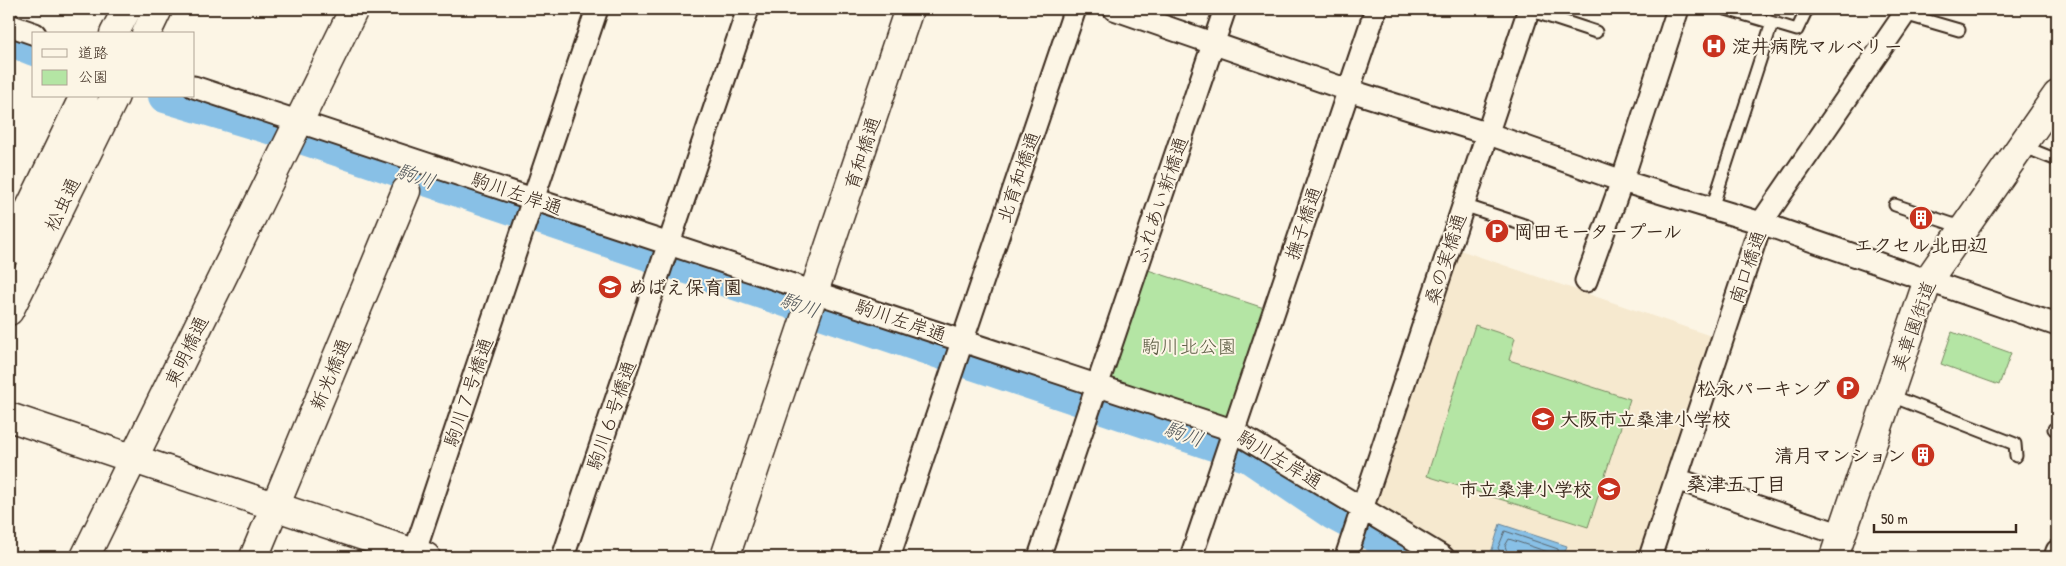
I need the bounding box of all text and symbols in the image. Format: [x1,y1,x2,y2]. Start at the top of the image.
legend [32,32,195,98]
hospital icon: 淀井病院マルベリー [1701,33,1727,59]
place label: 淀井病院マルベリー [1732,33,1903,59]
text: 道路 [78,42,108,63]
text: 公園 [78,66,108,87]
street label: 育和橋通 [838,113,886,193]
street label: 北育和橋通 [990,128,1046,226]
street label: ふれあい新橋通 [1126,133,1194,267]
water label: 駒川 [393,156,439,195]
street label: 駒川左岸通 [468,165,566,221]
street label: 松虫通 [38,173,86,235]
street label: 撫子橋通 [1278,183,1328,263]
building icon: エクセル北田辺 [1908,205,1934,231]
street label: 桑の実橋通 [1418,210,1472,308]
parking icon: 岡田モータープール [1484,218,1510,244]
place label: 岡田モータープール [1514,218,1682,244]
street label: 南口橋通 [1722,227,1772,307]
place label: エクセル北田辺 [1854,232,1988,258]
school or university icon: めばえ保育園 [597,274,623,300]
place label: めばえ保育園 [628,274,742,300]
street label: 美章園街道 [1885,277,1941,375]
water label: 駒川 [777,285,823,324]
street label: 駒川左岸通 [852,292,950,348]
street label: 東明橋通 [158,311,214,391]
park label: 駒川北公園 [1141,333,1237,359]
street label: 新光橋通 [303,334,357,414]
street label: 駒川７号橋通 [437,334,499,450]
street label: 駒川６号橋通 [580,357,642,473]
place label: 松永パーキング [1697,375,1830,401]
parking icon: 松永パーキング [1835,375,1861,401]
school or university icon: 大阪市立桑津小学校 [1530,406,1556,432]
place label: 大阪市立桑津小学校 [1560,406,1731,432]
water label: 駒川 [1161,414,1207,453]
street label: 駒川左岸通 [1233,423,1327,495]
place label: 清月マンション [1775,442,1906,468]
building icon: 清月マンション [1910,442,1936,468]
district label: 桑津五丁目 [1686,470,1786,497]
place label: 市立桑津小学校 [1459,476,1592,502]
school or university icon: 市立桑津小学校 [1596,476,1622,502]
scale bar [1874,501,2016,533]
text: 50 m [1881,508,1908,529]

